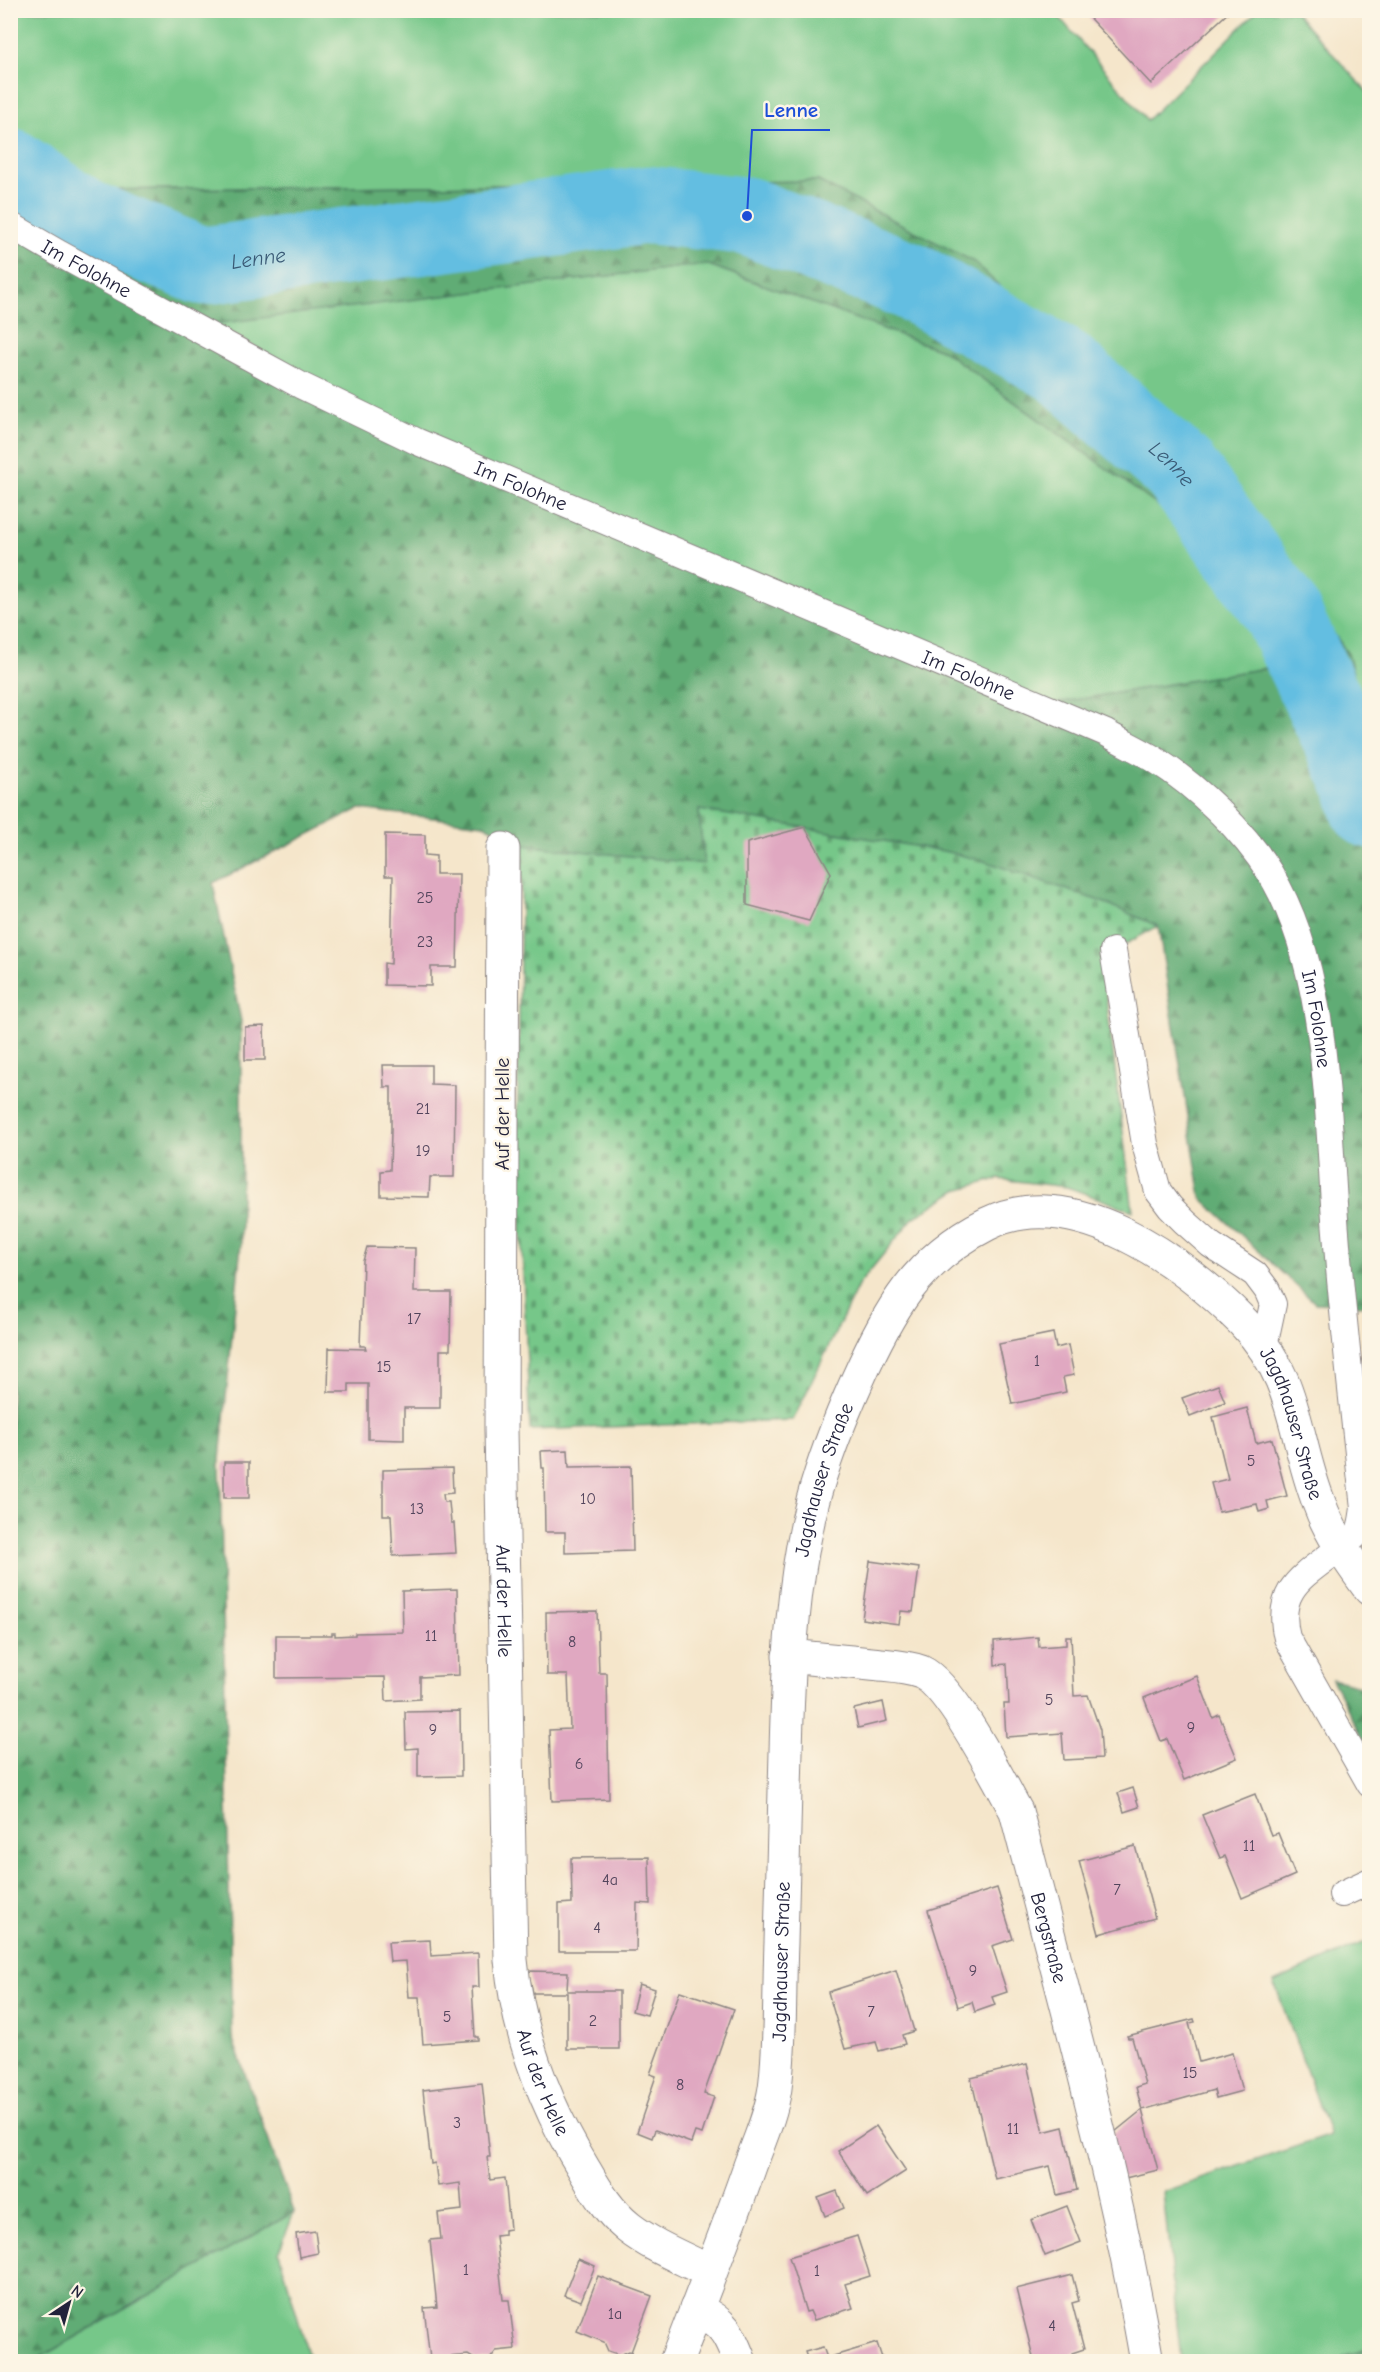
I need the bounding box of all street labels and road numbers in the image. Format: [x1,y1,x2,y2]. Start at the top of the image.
street label: Im Folohne [38,234,135,302]
street label: Im Folohne [471,456,571,515]
street label: Im Folohne [918,645,1019,705]
street label: Im Folohne [1297,967,1336,1069]
street label: Auf der Helle [491,1058,514,1170]
street label: Jagdhauser Straße [1255,1342,1328,1503]
street label: Jagdhauser Straße [790,1399,858,1559]
street label: Auf der Helle [492,1544,517,1658]
street label: Jagdhauser Straße [767,1881,794,2042]
street label: Bergstraße [1026,1890,1072,1985]
street label: Auf der Helle [512,2026,575,2139]

